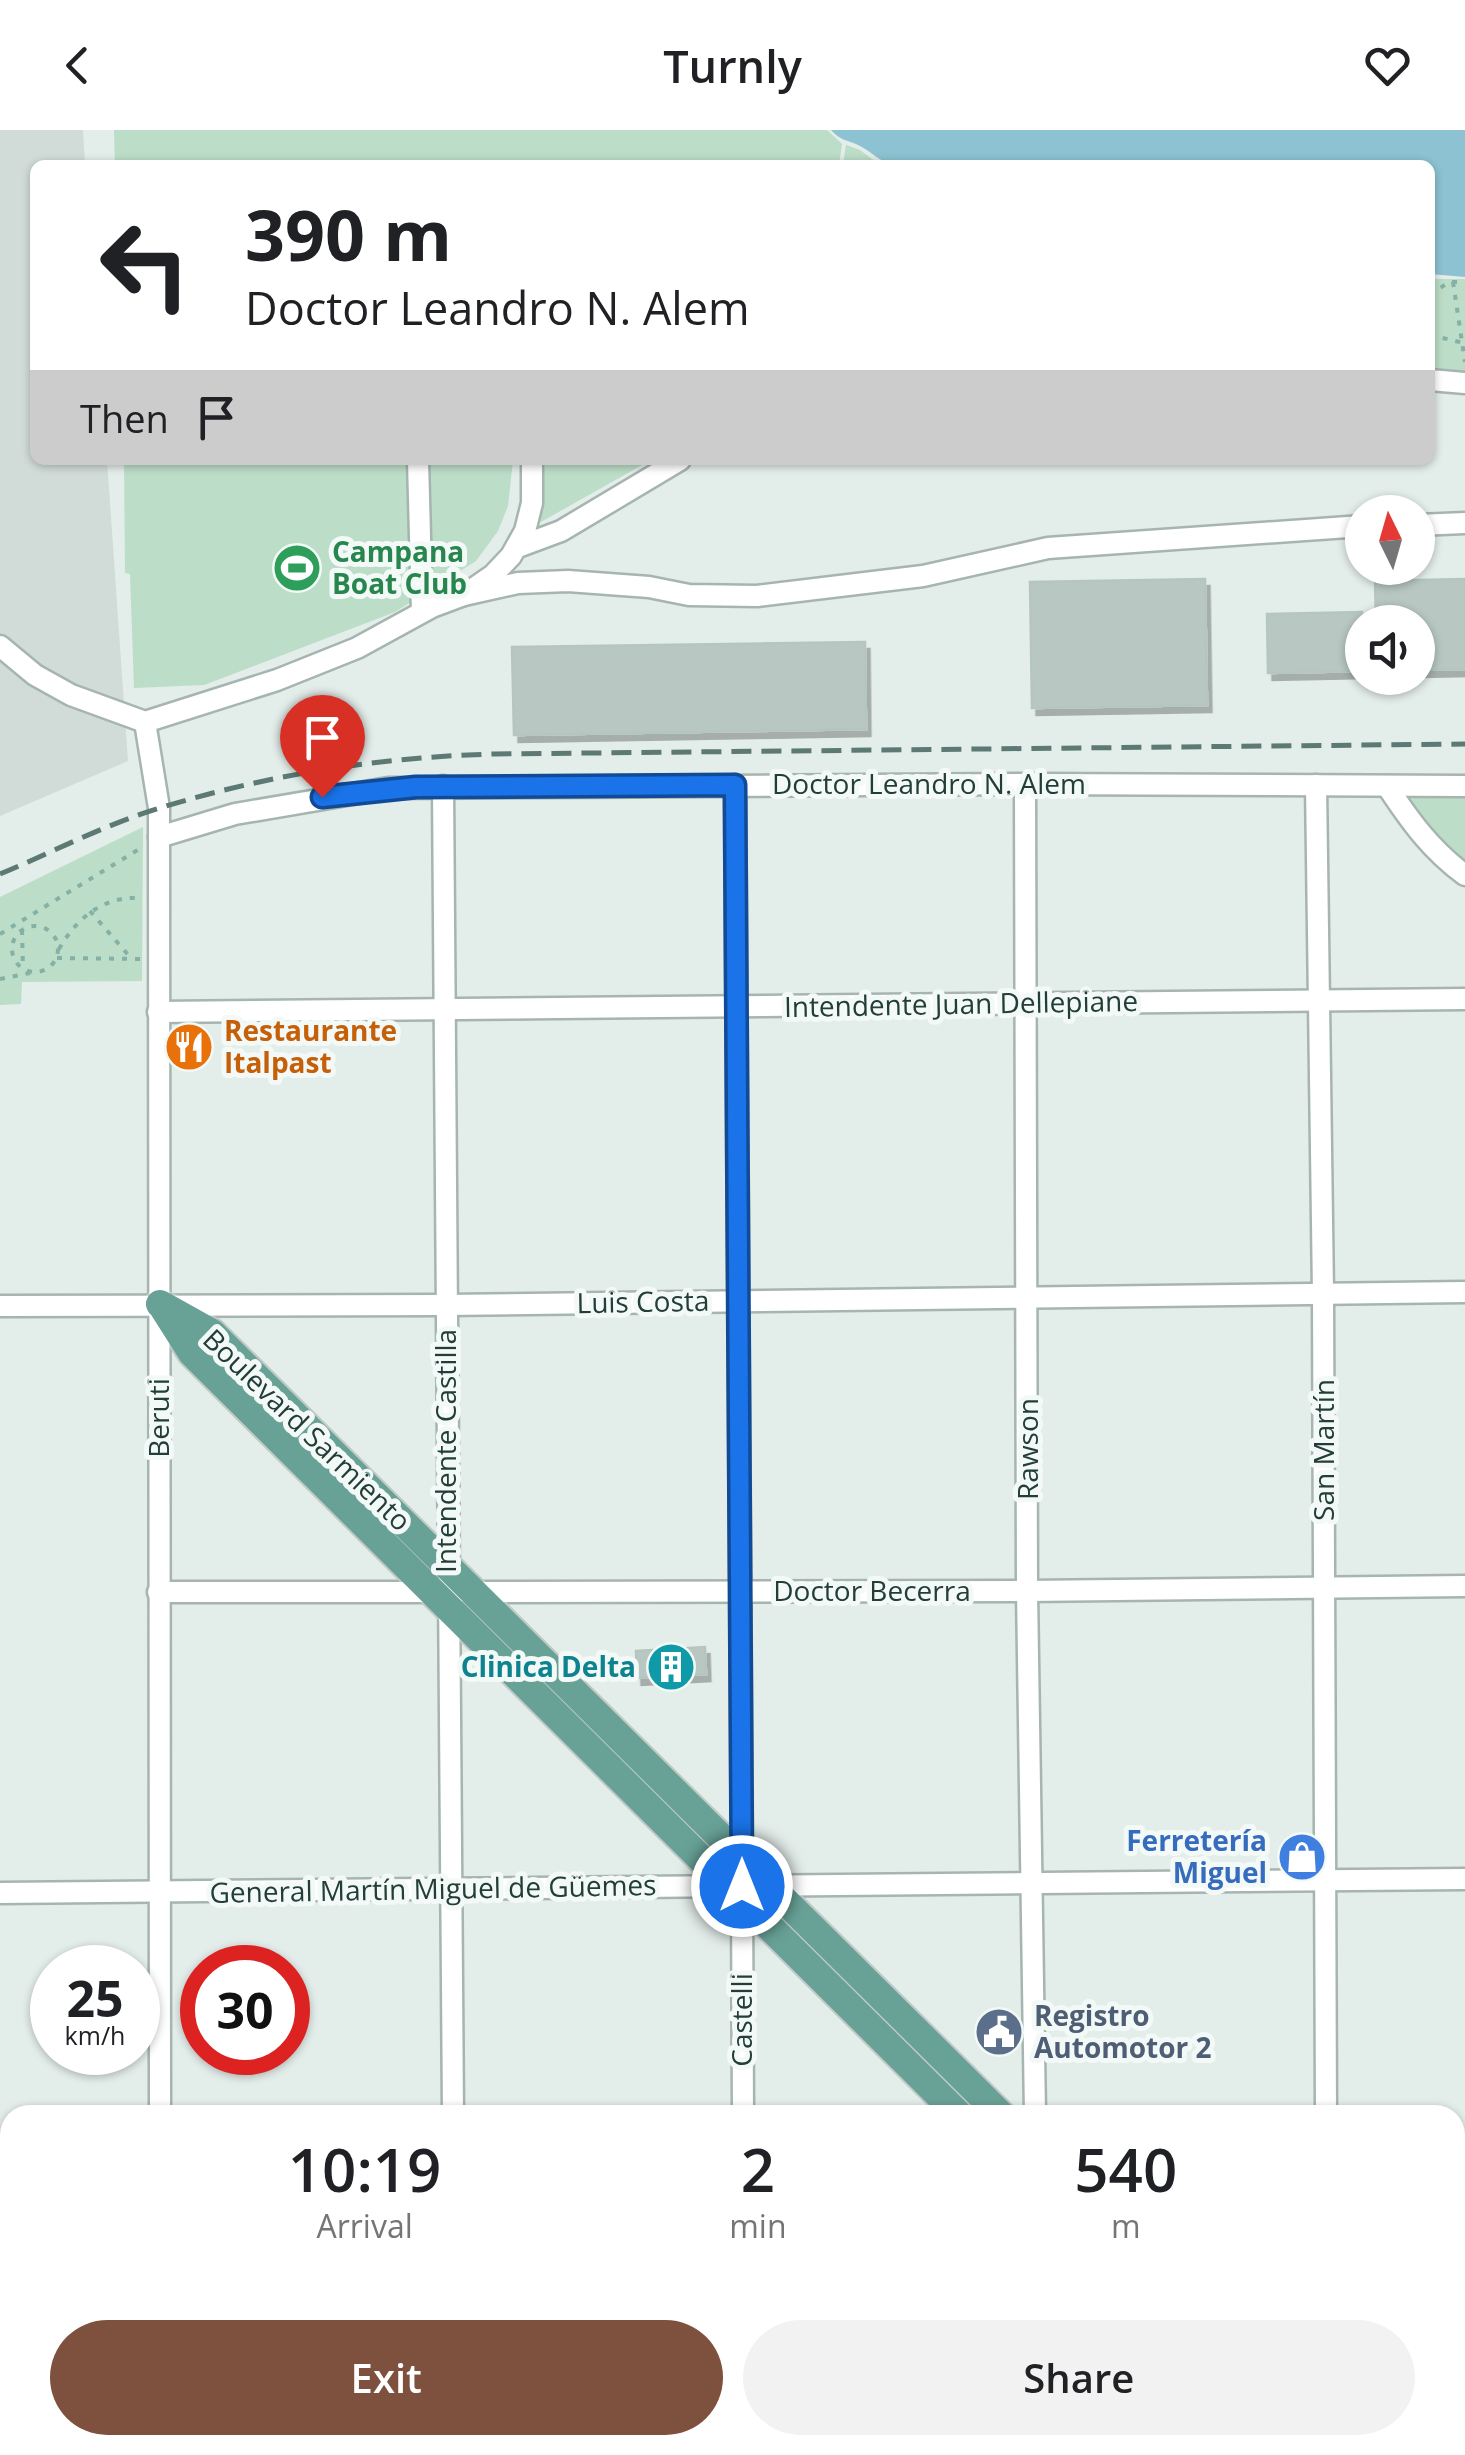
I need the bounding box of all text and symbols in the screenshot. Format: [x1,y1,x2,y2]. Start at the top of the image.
text: Turnly [663,35,802,96]
icon: back [50,38,105,93]
icon: heart [1360,38,1415,93]
text: 390 m [245,186,452,282]
icon: left [80,200,210,330]
text: Doctor Leandro N. Alem [245,277,750,338]
icon: arrive [189,390,244,445]
text: Then [80,392,169,444]
north arrow [1345,495,1435,585]
map controls [1345,495,1435,695]
place label: Campana Boat Club [332,532,467,602]
sports icon: Campana Boat Club [271,542,323,594]
button: sound [1345,605,1435,695]
pin [280,695,365,798]
icon: arrive [295,710,350,765]
street label: Doctor Leandro N. Alem [772,764,1086,802]
street label: Intendente Juan Dellepiane [784,981,1138,1025]
place label: Restaurante Italpast [224,1011,397,1081]
restaurant icon: Restaurante Italpast [163,1021,215,1073]
street label: Luis Costa [576,1281,710,1321]
street label: Boulevard Sarmiento [195,1320,420,1539]
street label: Intendente Castilla [426,1329,464,1573]
street label: Beruti [139,1378,177,1458]
street label: San Martín [1304,1379,1342,1521]
street label: Rawson [1008,1398,1046,1500]
street label: Doctor Becerra [773,1571,971,1609]
building icon: Clinica Delta [645,1641,697,1693]
place label: Clinica Delta [461,1647,636,1685]
place label: Ferretería Miguel [1126,1821,1267,1891]
shop icon: Ferretería Miguel [1276,1831,1328,1883]
position arrow [690,1834,794,1938]
street label: General Martín Miguel de Güemes [209,1865,657,1911]
speed limit sign: 30 [180,1945,310,2075]
text: 25 [66,1964,124,2032]
street label: Castelli [722,1973,760,2067]
place label: Registro Automotor 2 [1034,1996,1212,2066]
public building icon: Registro Automotor 2 [973,2006,1025,2058]
text: km/h [65,2018,125,2052]
text: 10:19 [288,2128,441,2210]
text: 2 [741,2128,775,2210]
text: 540 [1074,2128,1177,2210]
text: Arrival [316,2204,413,2247]
text: min [729,2204,787,2247]
text: m [1111,2204,1141,2247]
button: Exit [50,2320,723,2435]
button: Share [743,2320,1415,2435]

